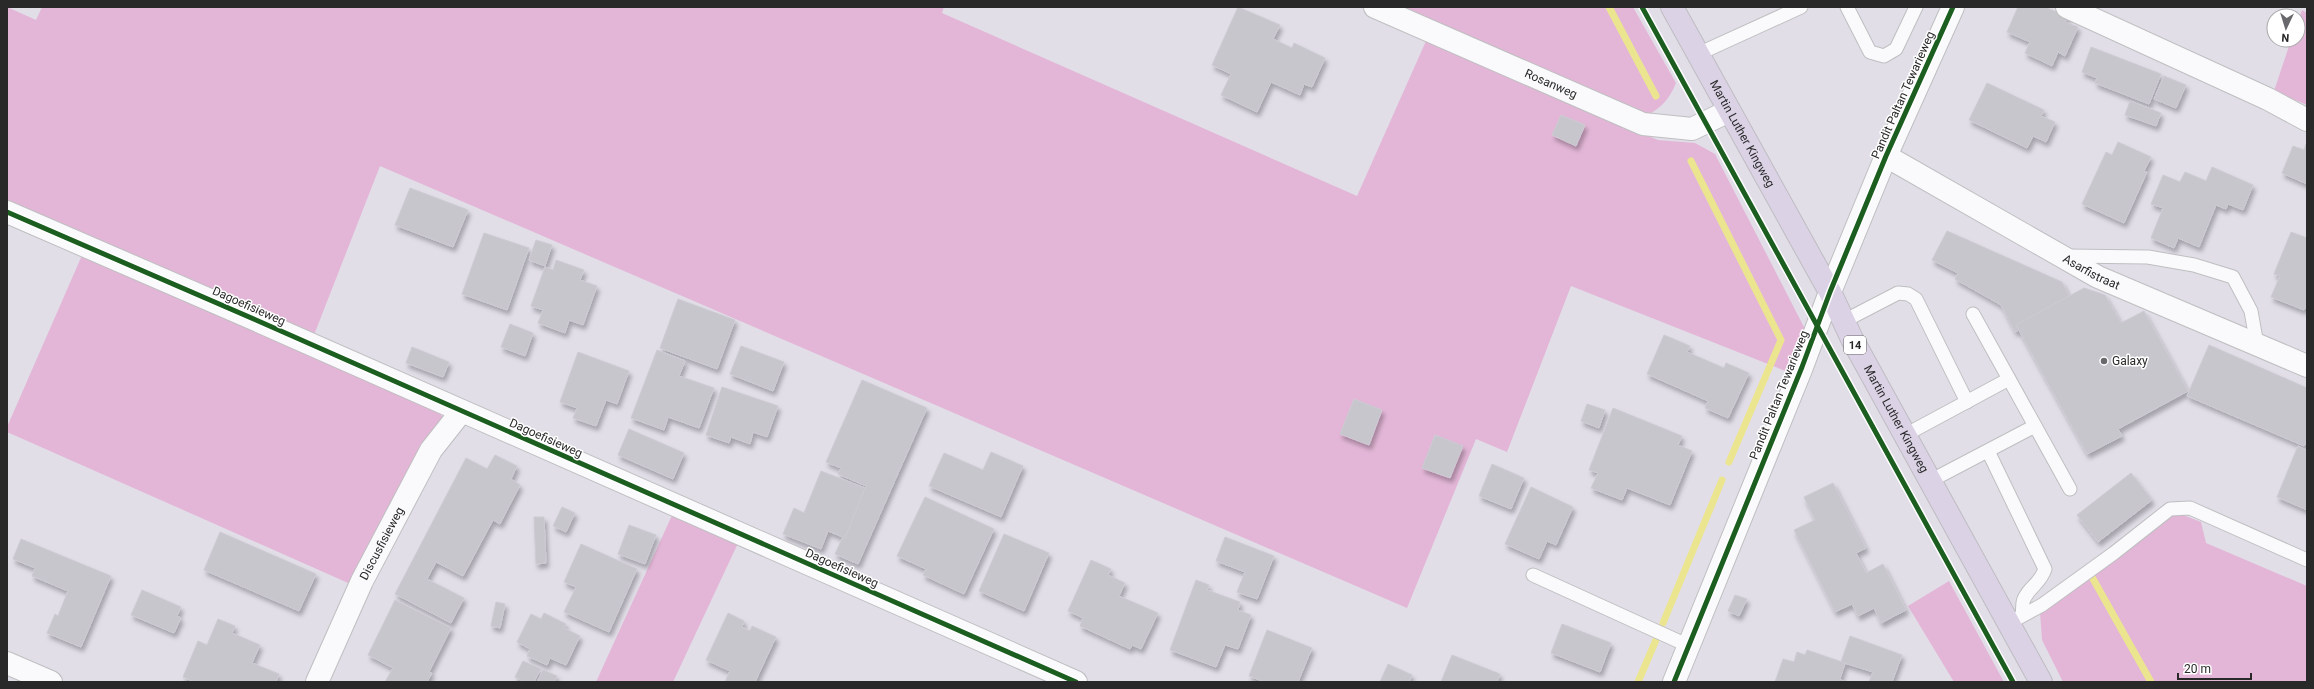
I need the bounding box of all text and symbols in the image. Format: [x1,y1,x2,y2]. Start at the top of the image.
north arrow [2266,8,2306,48]
street label: Pandit Paltan Tewarieweg [1869,29,1937,161]
text: N [2281,31,2290,44]
street label: Rosanweg [1523,66,1579,101]
street label: Martin Luther Kingweg [1707,78,1778,190]
street label: Asarfistraat [2060,251,2122,292]
street label: Dagoefisieweg [210,284,288,328]
street label: Pandit Paltan Tewarieweg [1747,328,1811,462]
road number: 14 [1844,336,1866,354]
place label: Galaxy [2112,354,2148,368]
marker: Galaxy [2099,356,2109,366]
street label: Martin Luther Kingweg [1861,363,1931,475]
street label: Dagoefisieweg [507,416,585,460]
street label: Discusfisieweg [357,505,407,582]
street label: Dagoefisieweg [803,546,881,590]
scale bar [2178,655,2251,681]
text: 20 m [2184,662,2211,676]

